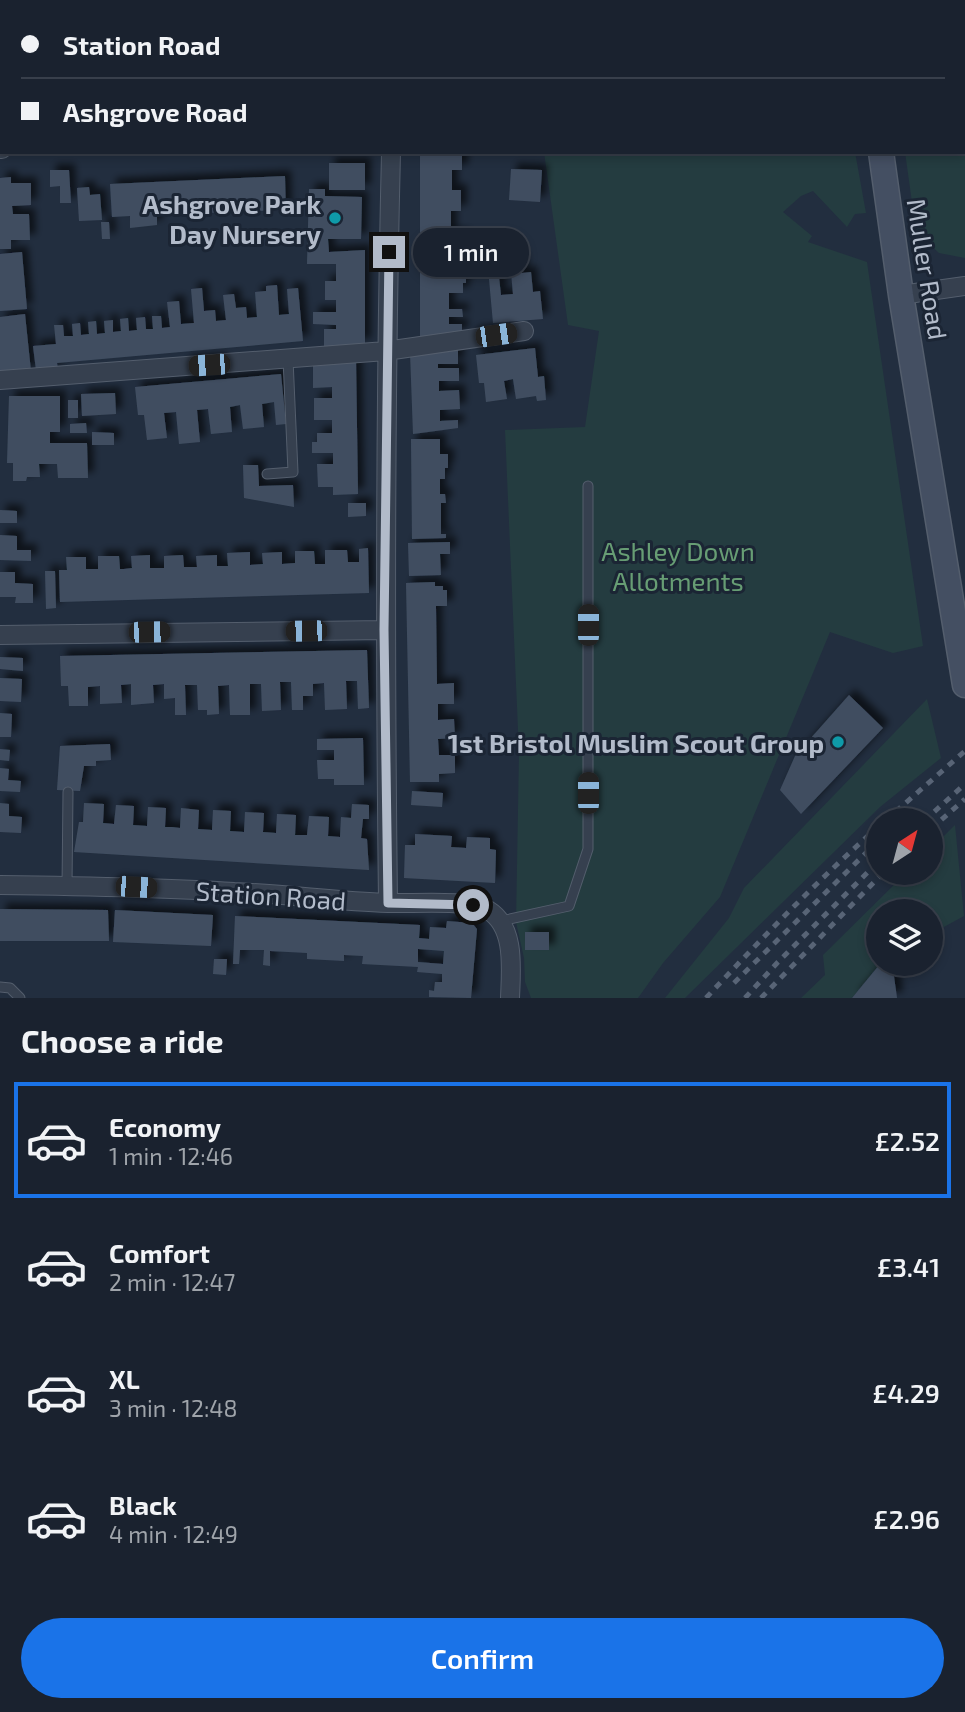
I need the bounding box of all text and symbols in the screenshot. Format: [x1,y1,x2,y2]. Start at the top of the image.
text: Station Road [63,29,220,60]
text: Ashgrove Road [63,96,248,127]
place label: Ashgrove Park Day Nursery [142,188,321,250]
street label: Muller Road [902,196,954,342]
marker: Ashgrove Park Day Nursery [327,210,343,226]
callout: 1 min [414,228,529,276]
route end [373,236,405,268]
text: 1 min [444,238,498,266]
car [474,322,519,348]
car [188,353,231,377]
park label: Ashley Down Allotments [601,535,755,596]
car [578,604,599,646]
car [285,620,328,642]
car [128,621,171,643]
place label: 1st Bristol Muslim Scout Group [448,727,824,758]
marker: 1st Bristol Muslim Scout Group [830,734,846,750]
car [578,772,599,814]
north arrow [866,808,943,886]
map controls [866,808,943,976]
street label: Station Road [195,874,347,916]
car [115,875,158,899]
route start [457,889,489,921]
button: layers [866,899,943,976]
text: Choose a ride [21,1021,224,1059]
icon: car [25,1109,88,1172]
text: Economy [109,1111,221,1142]
text: £2.52 [875,1125,940,1156]
text: 1 min · 12:46 [109,1142,233,1170]
icon: car [25,1235,88,1298]
text: Comfort [109,1237,210,1268]
text: £3.41 [877,1251,940,1282]
text: 2 min · 12:47 [109,1268,235,1296]
icon: car [25,1361,88,1424]
text: XL [109,1363,140,1394]
text: £4.29 [872,1377,940,1408]
text: 3 min · 12:48 [109,1394,237,1422]
icon: car [25,1487,88,1550]
text: Black [109,1489,177,1520]
text: £2.96 [874,1503,940,1534]
text: 4 min · 12:49 [109,1520,238,1548]
button: Confirm [21,1618,944,1698]

